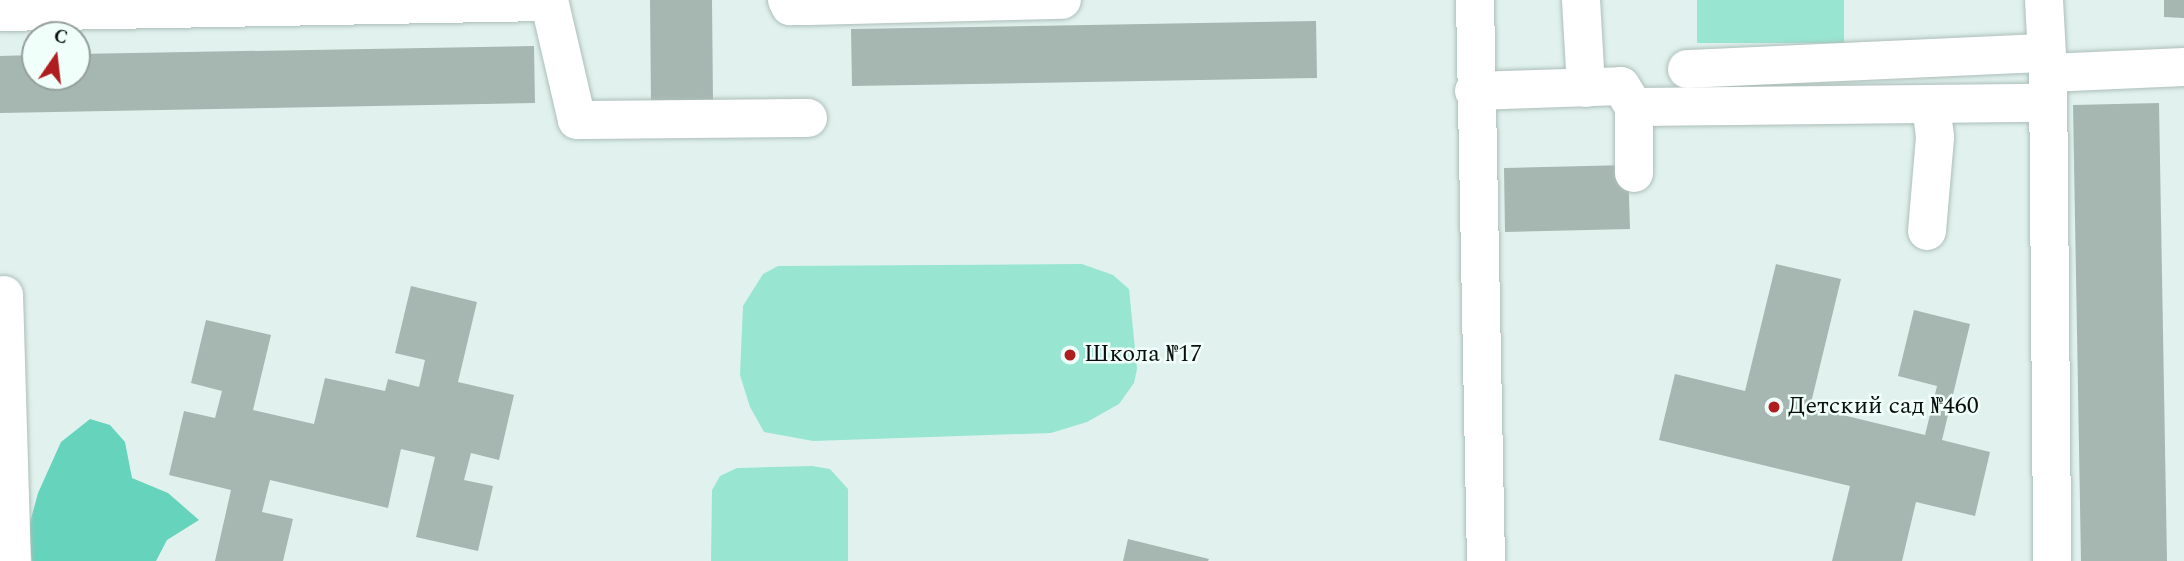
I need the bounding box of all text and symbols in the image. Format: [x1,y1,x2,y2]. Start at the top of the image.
north arrow [21,21,91,91]
text: С [51,21,71,53]
place label: Школа №17 [1084,341,1202,369]
marker: Школа №17 [1062,347,1078,363]
place label: Детский сад №460 [1788,393,1979,421]
marker: Детский сад №460 [1766,399,1782,415]

